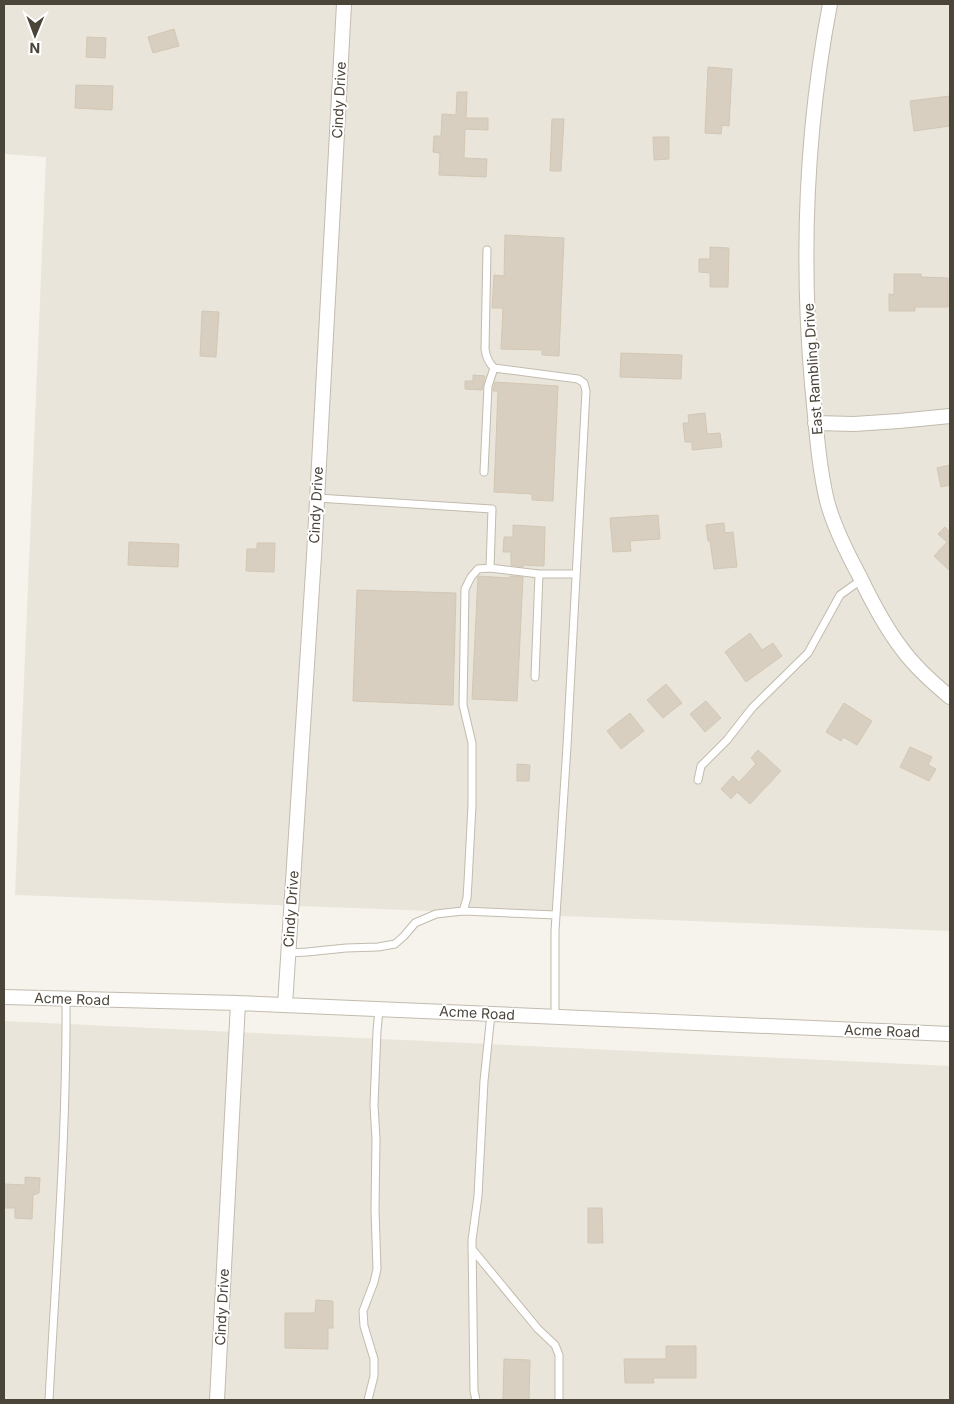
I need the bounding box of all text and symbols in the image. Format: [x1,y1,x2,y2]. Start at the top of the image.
north arrow [10,10,60,60]
text: N [29,40,40,57]
street label: Cindy Drive [328,61,349,139]
street label: East Rambling Drive [799,303,826,436]
street label: Cindy Drive [305,466,326,544]
street label: Cindy Drive [279,870,302,948]
street label: Acme Road [34,989,110,1008]
street label: Acme Road [439,1002,515,1023]
street label: Acme Road [844,1021,920,1040]
street label: Cindy Drive [211,1268,232,1346]

